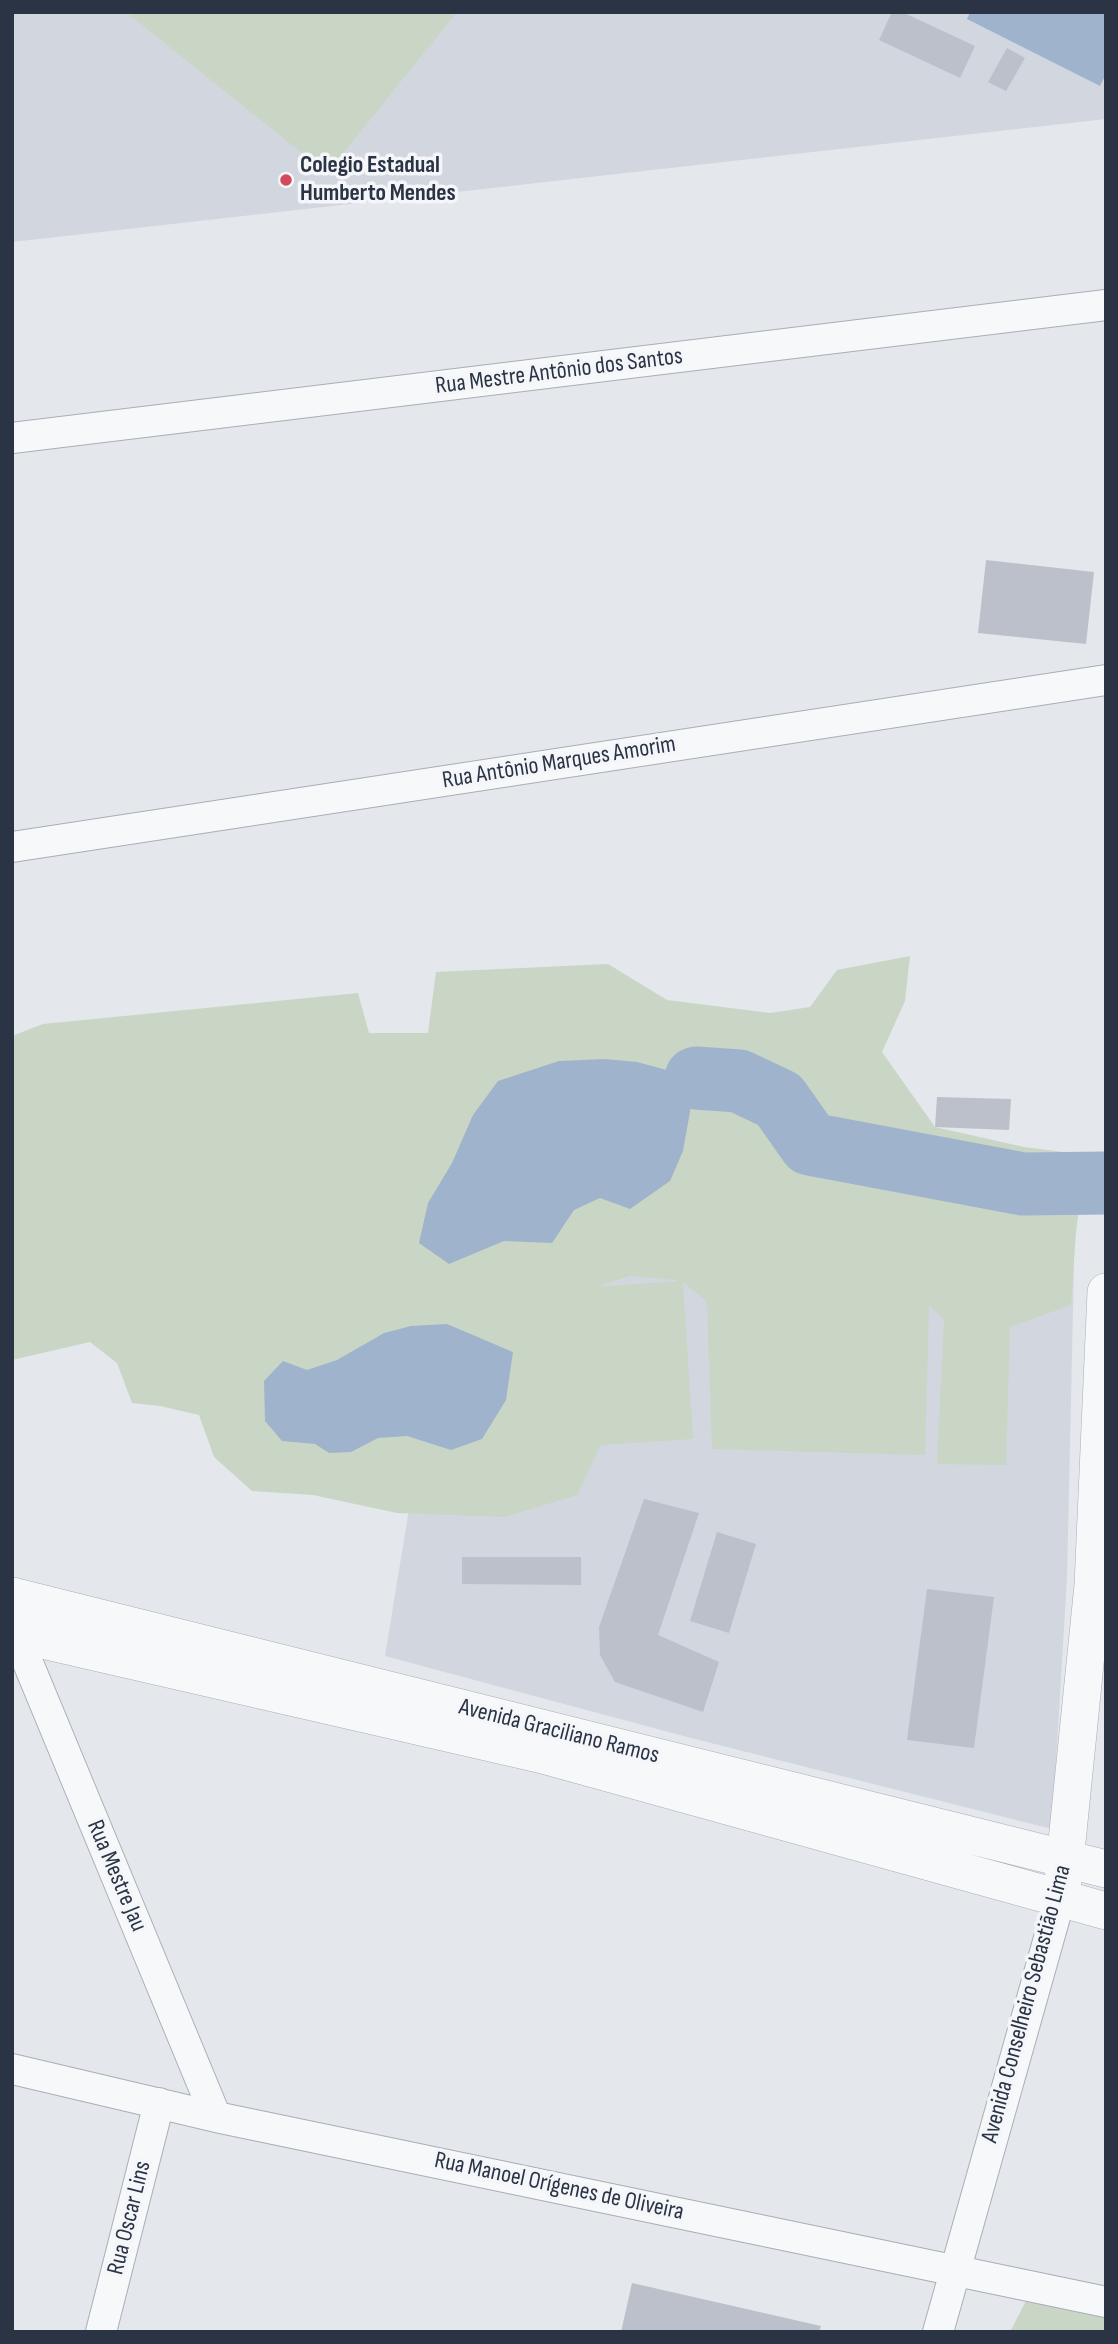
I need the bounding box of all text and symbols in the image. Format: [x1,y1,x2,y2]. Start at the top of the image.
place label: Colegio Estadual Humberto Mendes [300,152,456,208]
marker: Colegio Estadual Humberto Mendes [278,172,294,188]
street label: Rua Mestre Antônio dos Santos [434,343,684,401]
street label: Rua Antônio Marques Amorim [440,730,678,796]
street label: Avenida Graciliano Ramos [456,1693,662,1771]
street label: Rua Mestre Jau [80,1816,152,1936]
street label: Avenida Conselheiro Sebastião Lima [976,1862,1078,2146]
street label: Rua Manoel Orígenes de Oliveira [432,2146,686,2228]
street label: Rua Oscar Lins [102,2158,158,2278]

